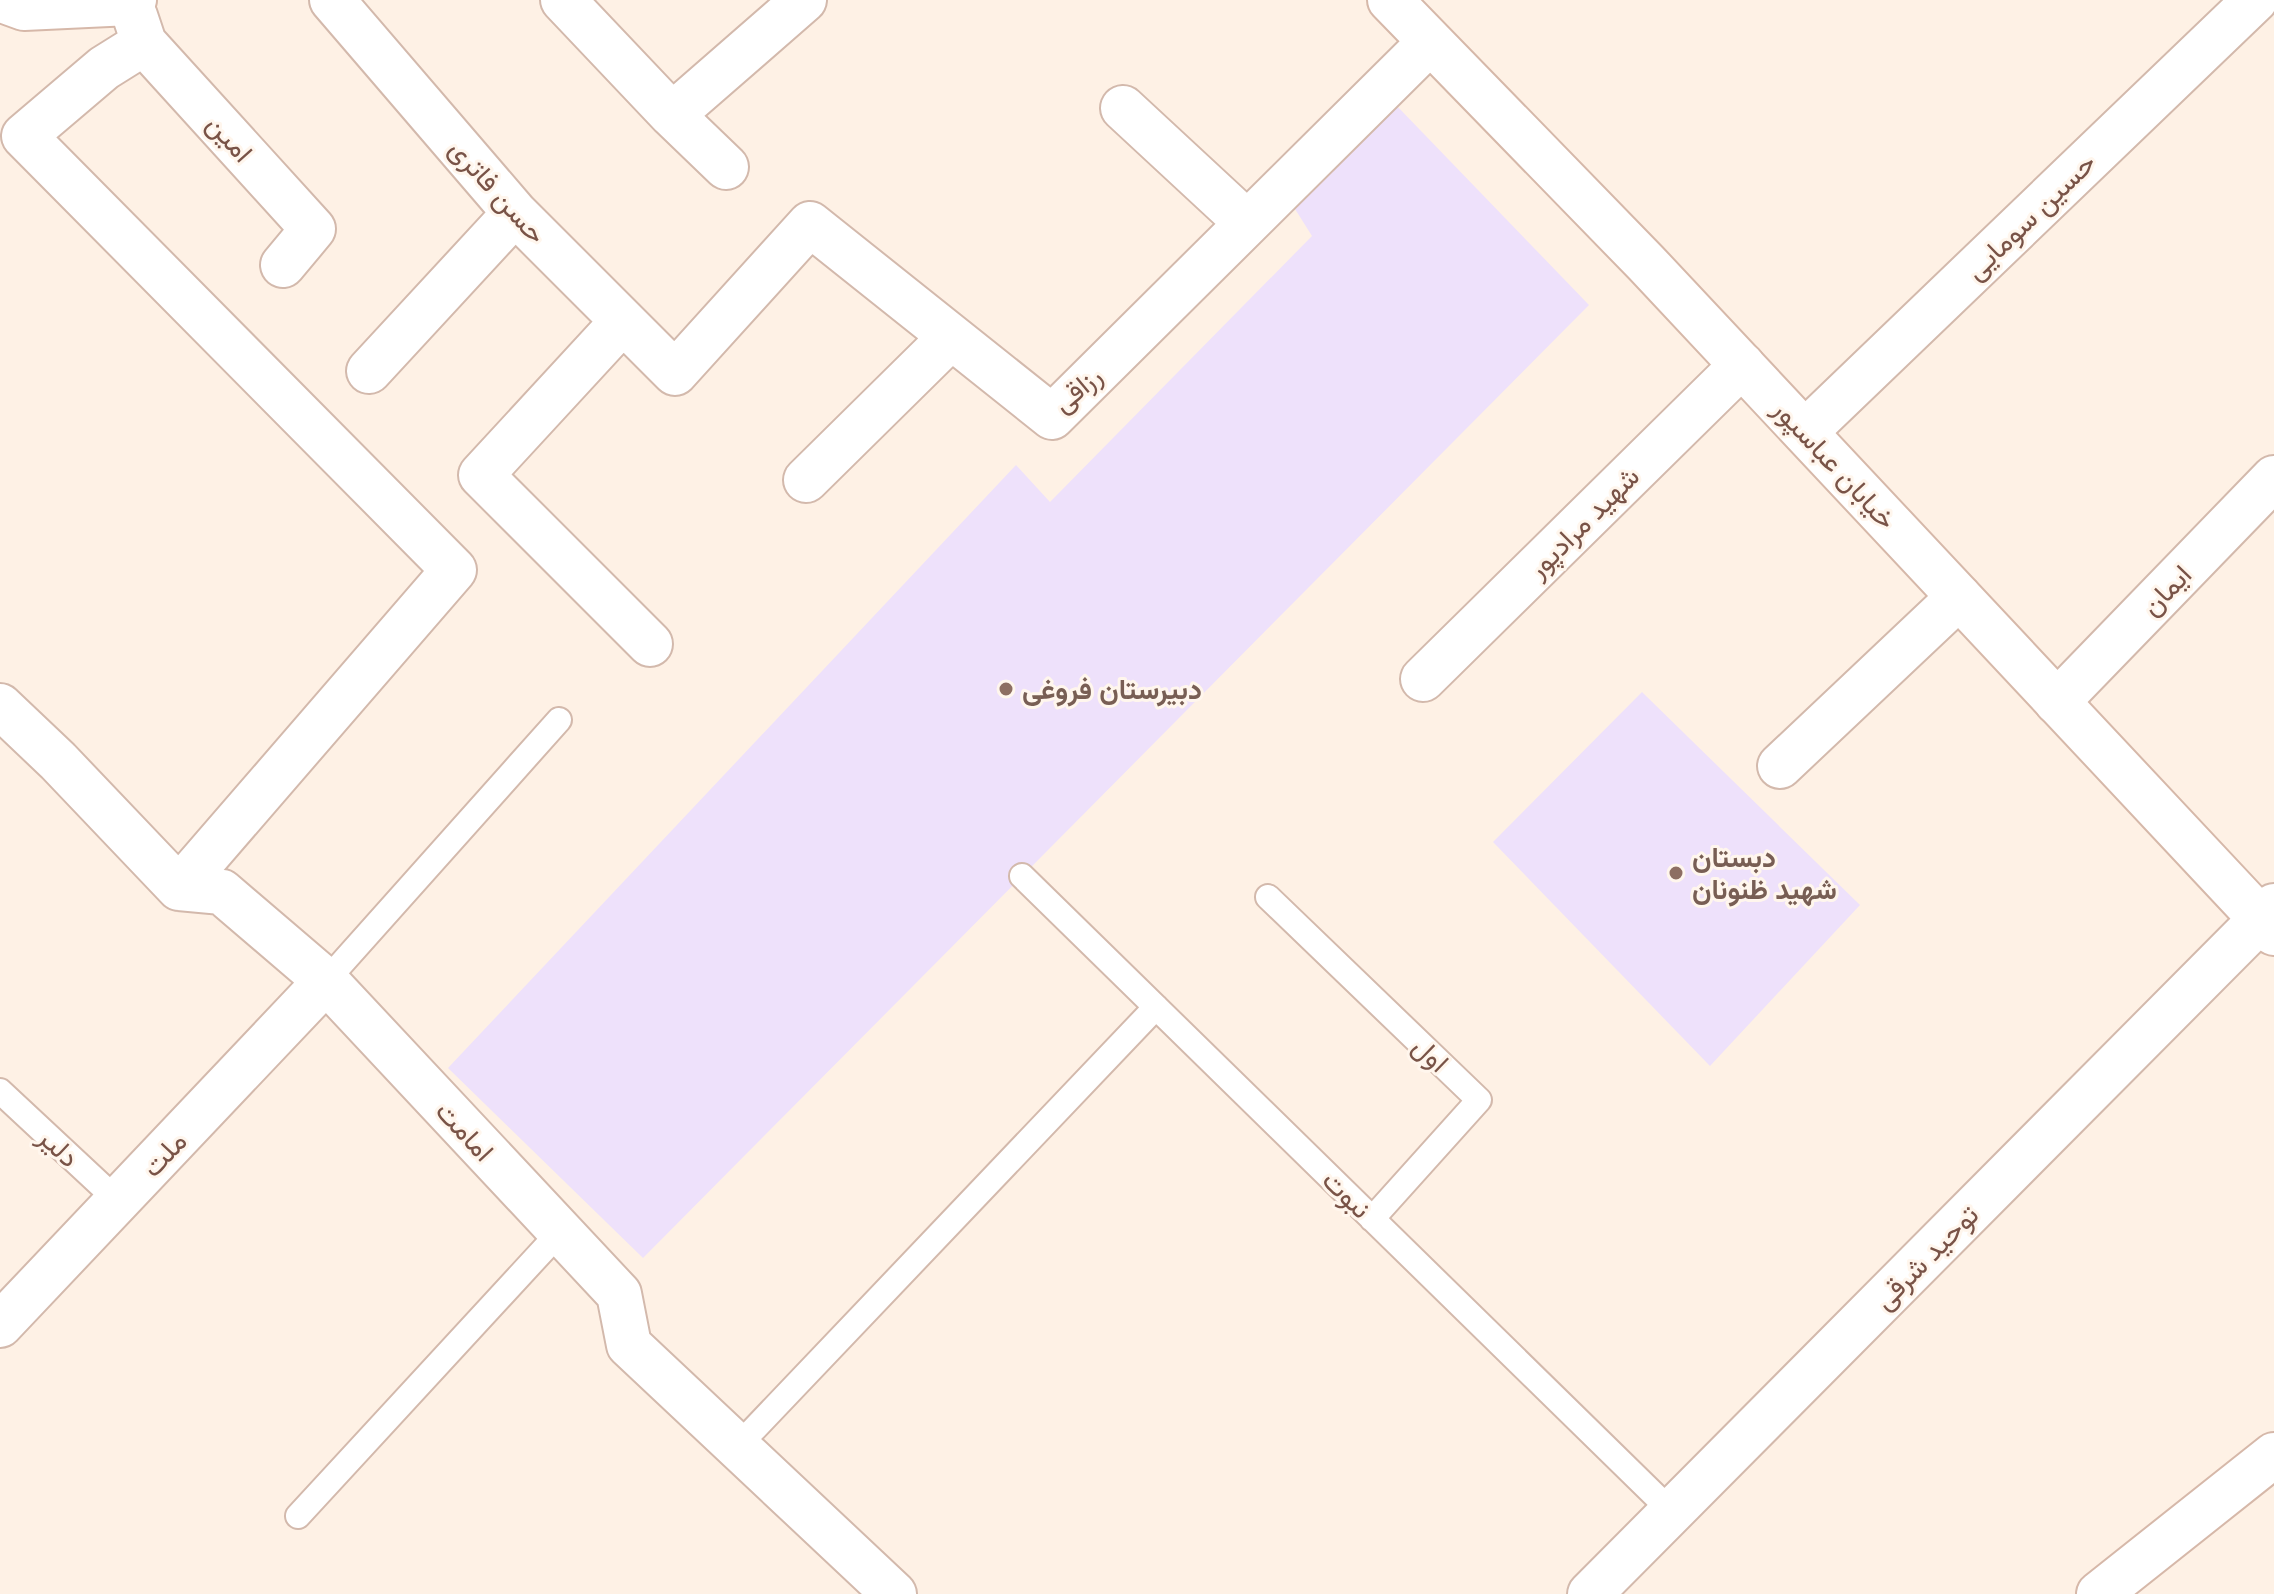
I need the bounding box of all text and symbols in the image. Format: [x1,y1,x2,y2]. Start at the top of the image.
street label: امین [199,106,261,170]
street label: حسن فاتری [441,131,555,251]
street label: حسین سومایی [1957,145,2103,287]
street label: رزاقی [1045,358,1109,420]
street label: خیابان عباسپور [1764,391,1905,537]
street label: شهید مرادپور [1519,458,1647,587]
street label: ایمان [2133,557,2199,623]
place label: دبیرستان فروغی [1022,671,1202,707]
marker: دبیرستان فروغی [997,680,1015,698]
place label: دبستان شهید ظنونان [1692,839,1837,907]
marker: دبستان شهید ظنونان [1667,864,1685,882]
street label: اول [1405,1028,1457,1080]
street label: امامت [428,1093,502,1169]
street label: دلیر [30,1118,87,1175]
street label: ملت [134,1123,194,1185]
street label: نبوت [1315,1162,1379,1226]
street label: توحید شرقی [1866,1197,1986,1317]

